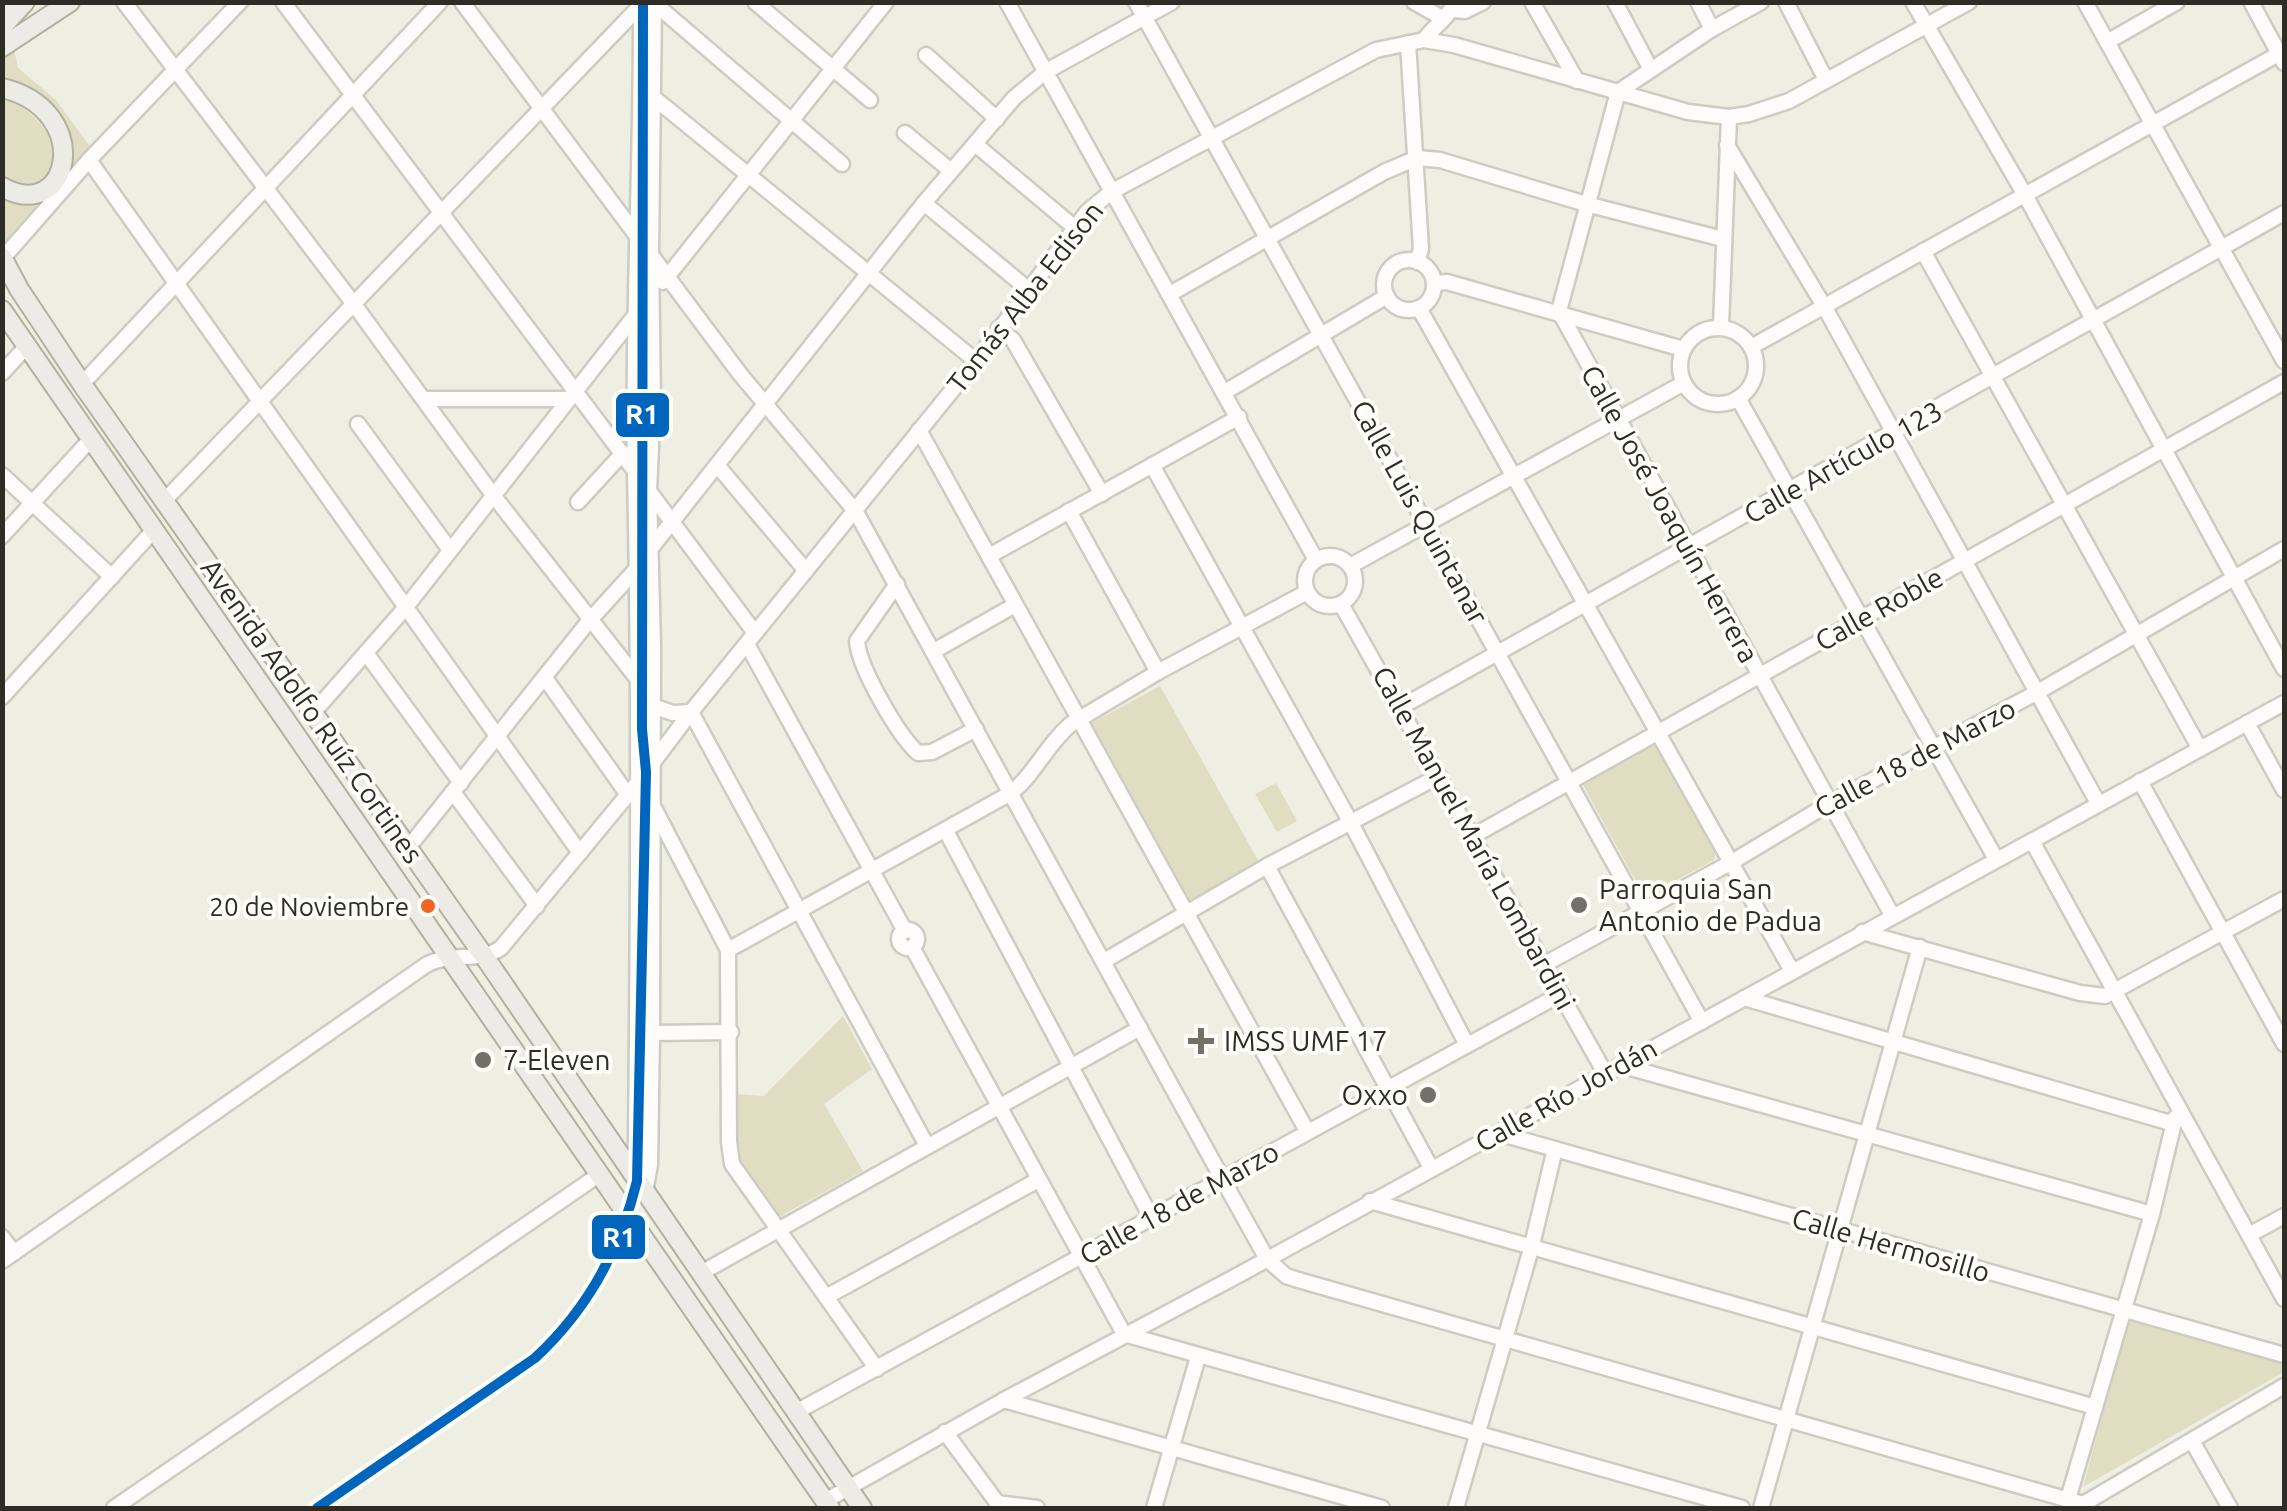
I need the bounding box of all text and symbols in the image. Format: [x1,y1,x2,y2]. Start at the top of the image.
street label: Tomás Alba Edison [940,195,1109,398]
street label: Calle José Joaquín Herrera [1576,360,1765,668]
line badge: R1 [614,391,671,439]
street label: Calle Artículo 123 [1738,394,1947,529]
street label: Calle Luis Quintanar [1346,395,1495,629]
text: R1 [625,398,659,429]
street label: Avenida Adolfo Ruíz Cortines [195,553,429,869]
street label: Calle Roble [1810,561,1948,656]
street label: Calle Manuel María Lombardini [1367,661,1582,1015]
street label: Calle 18 de Marzo [1809,692,2020,824]
place label: Parroquia San Antonio de Padua [1599,873,1822,936]
place label: 20 de Noviembre [209,892,409,921]
marker: Parroquia San Antonio de Padua [1568,894,1590,916]
marker: 20 de Noviembre [418,896,438,916]
place label: IMSS UMF 17 [1224,1025,1387,1056]
marker: IMSS UMF 17 [1188,1028,1214,1054]
street label: Calle Río Jordán [1470,1032,1662,1157]
place label: 7-Eleven [503,1044,610,1075]
marker: 7-Eleven [472,1049,494,1071]
place label: Oxxo [1341,1079,1408,1110]
marker: Oxxo [1417,1084,1439,1106]
street label: Calle 18 de Marzo [1074,1135,1284,1270]
street label: Calle Hermosillo [1789,1201,1994,1288]
line badge: R1 [590,1213,647,1261]
text: R1 [602,1221,636,1252]

